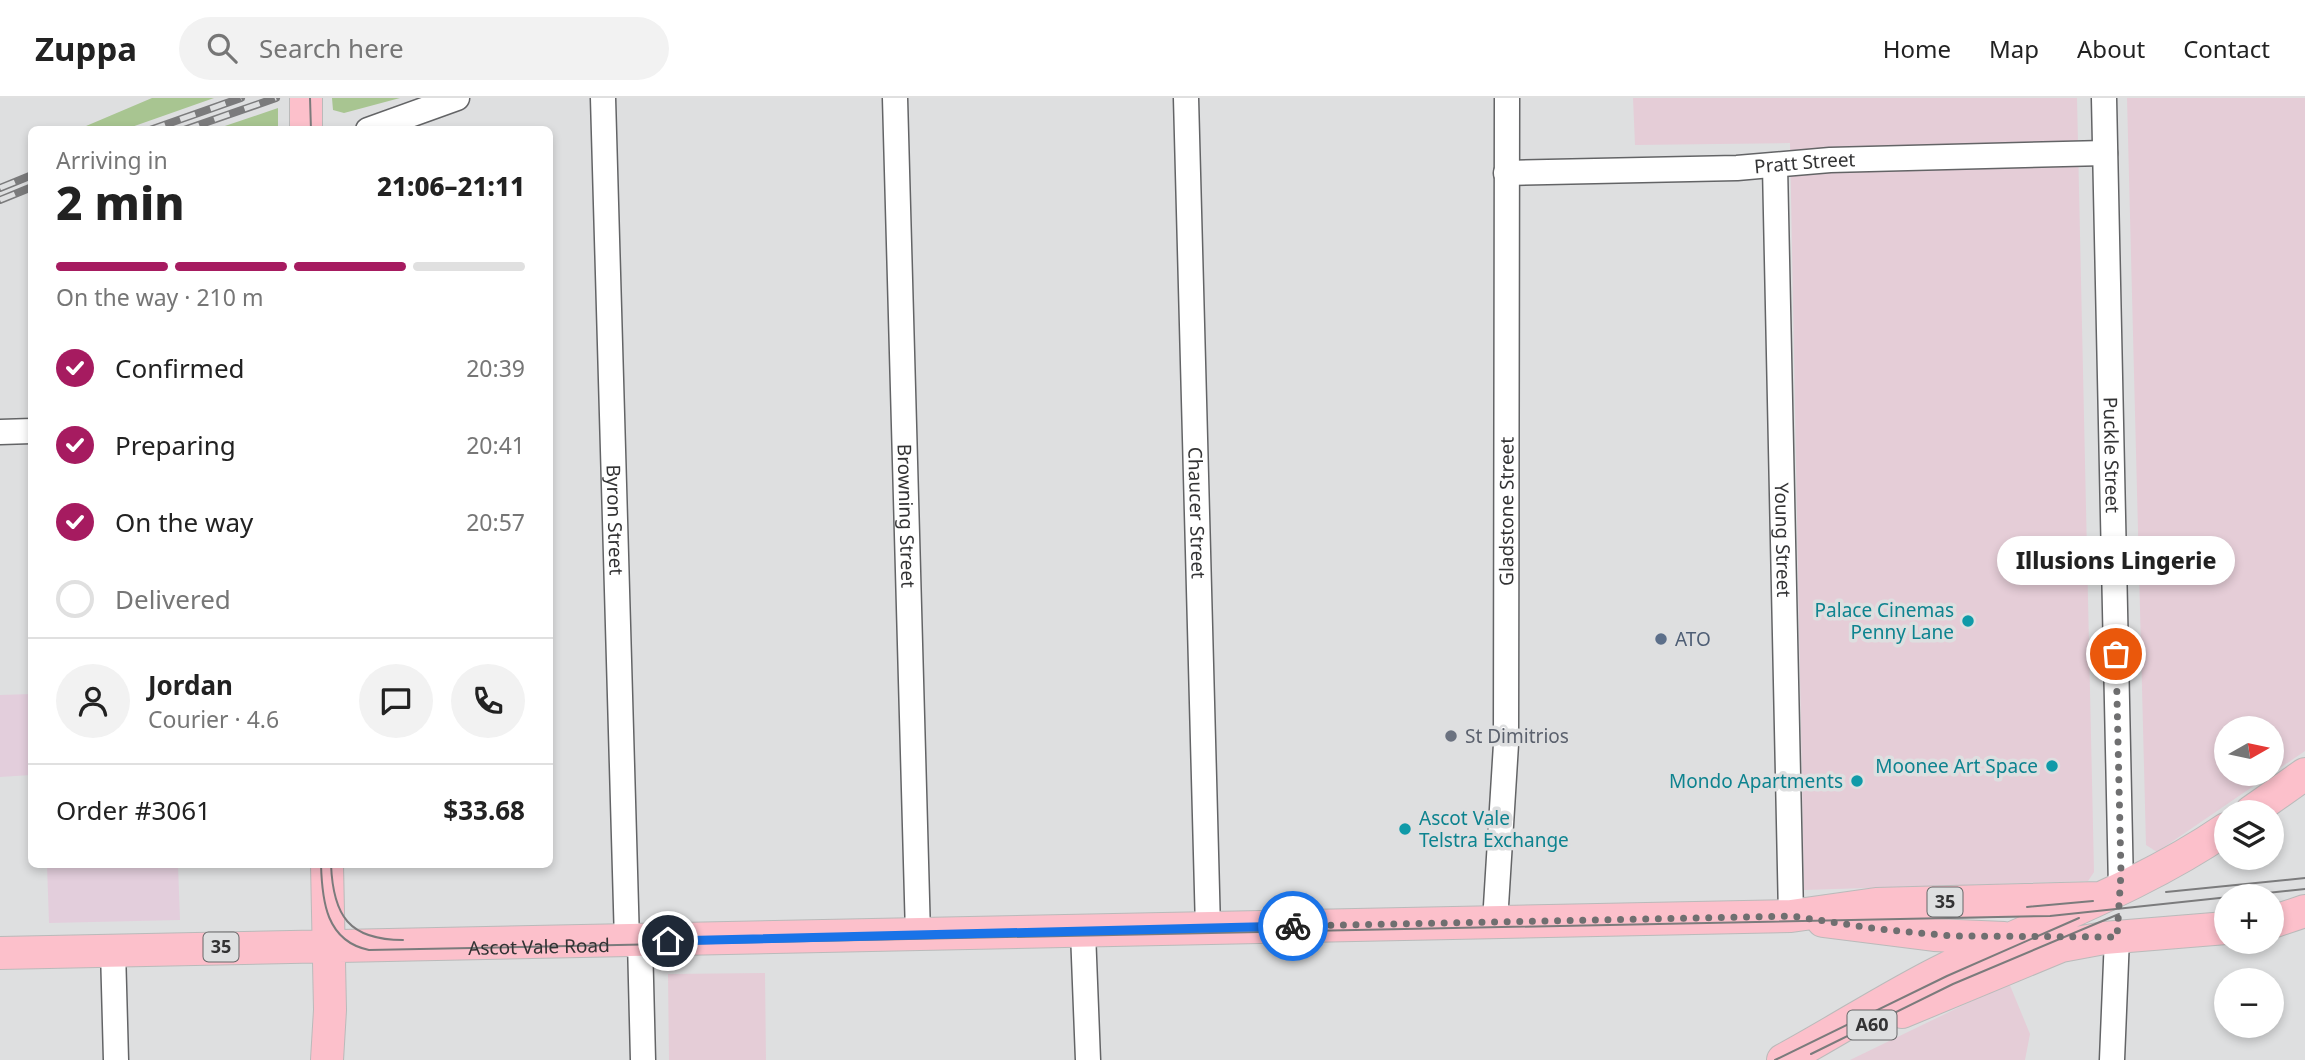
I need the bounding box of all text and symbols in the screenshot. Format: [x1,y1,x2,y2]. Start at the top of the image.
search box [179,17,669,80]
text: Zuppa [35,26,137,71]
icon: search [203,29,241,67]
text: Search here [259,30,404,66]
text: Home [1883,32,1951,65]
text: Map [1989,32,2039,65]
text: About [2077,32,2145,65]
text: Contact [2183,32,2270,65]
text: Arriving in [56,144,168,176]
street label: Pratt Street [1753,146,1856,179]
text: 21:06–21:11 [377,168,525,204]
text: 2 min [56,171,185,233]
text: On the way · 210 m [56,281,263,313]
icon: check [56,349,94,387]
text: Confirmed [115,350,245,386]
text: 20:39 [466,352,525,384]
street label: Puckle Street [2097,397,2126,513]
icon: check [56,426,94,464]
text: Preparing [115,427,236,463]
text: 20:41 [466,429,525,461]
street label: Gladstone Street [1493,437,1519,586]
street label: Browning Street [892,444,921,588]
street label: Chaucer Street [1182,447,1212,579]
street label: Byron Street [600,464,630,576]
street label: Young Street [1769,482,1797,598]
icon: check [56,503,94,541]
text: On the way [115,504,253,540]
text: 20:57 [466,506,525,538]
callout: Illusions Lingerie [1997,535,2235,584]
text: Illusions Lingerie [2016,544,2216,576]
text: Delivered [115,581,231,617]
place label: Palace Cinemas Penny Lane [1815,597,1954,645]
marker: Palace Cinemas Penny Lane [1960,613,1976,629]
pin [2086,624,2146,684]
place label: ATO [1675,626,1711,652]
marker: ATO [1653,631,1669,647]
icon: bag [2097,635,2135,673]
button: person [56,664,130,738]
button: chat [359,664,433,738]
button: phone [451,664,525,738]
text: Jordan [148,667,233,703]
text: Courier · 4.6 [148,703,279,735]
north arrow [2214,716,2284,786]
map controls [2214,716,2284,1038]
place label: St Dimitrios [1465,723,1569,749]
marker: St Dimitrios [1443,728,1459,744]
place label: Moonee Art Space [1875,753,2038,779]
marker: Moonee Art Space [2044,758,2060,774]
place label: Mondo Apartments [1669,768,1843,794]
marker: Mondo Apartments [1849,773,1865,789]
text: Order #3061 [56,792,211,828]
text: $33.68 [443,792,525,828]
button: layers [2214,800,2284,870]
place label: Ascot Vale Telstra Exchange [1419,805,1569,853]
marker: Ascot Vale Telstra Exchange [1397,821,1413,837]
button: + [2214,884,2284,954]
road number: 35 [1927,888,1962,916]
courier [1258,891,1328,961]
icon: bike [1274,907,1312,945]
pin [638,911,698,971]
icon: home [649,922,687,960]
road number: 35 [204,932,238,962]
street label: Ascot Vale Road [468,932,610,961]
button: − [2214,968,2284,1038]
road number: A60 [1848,1010,1896,1040]

